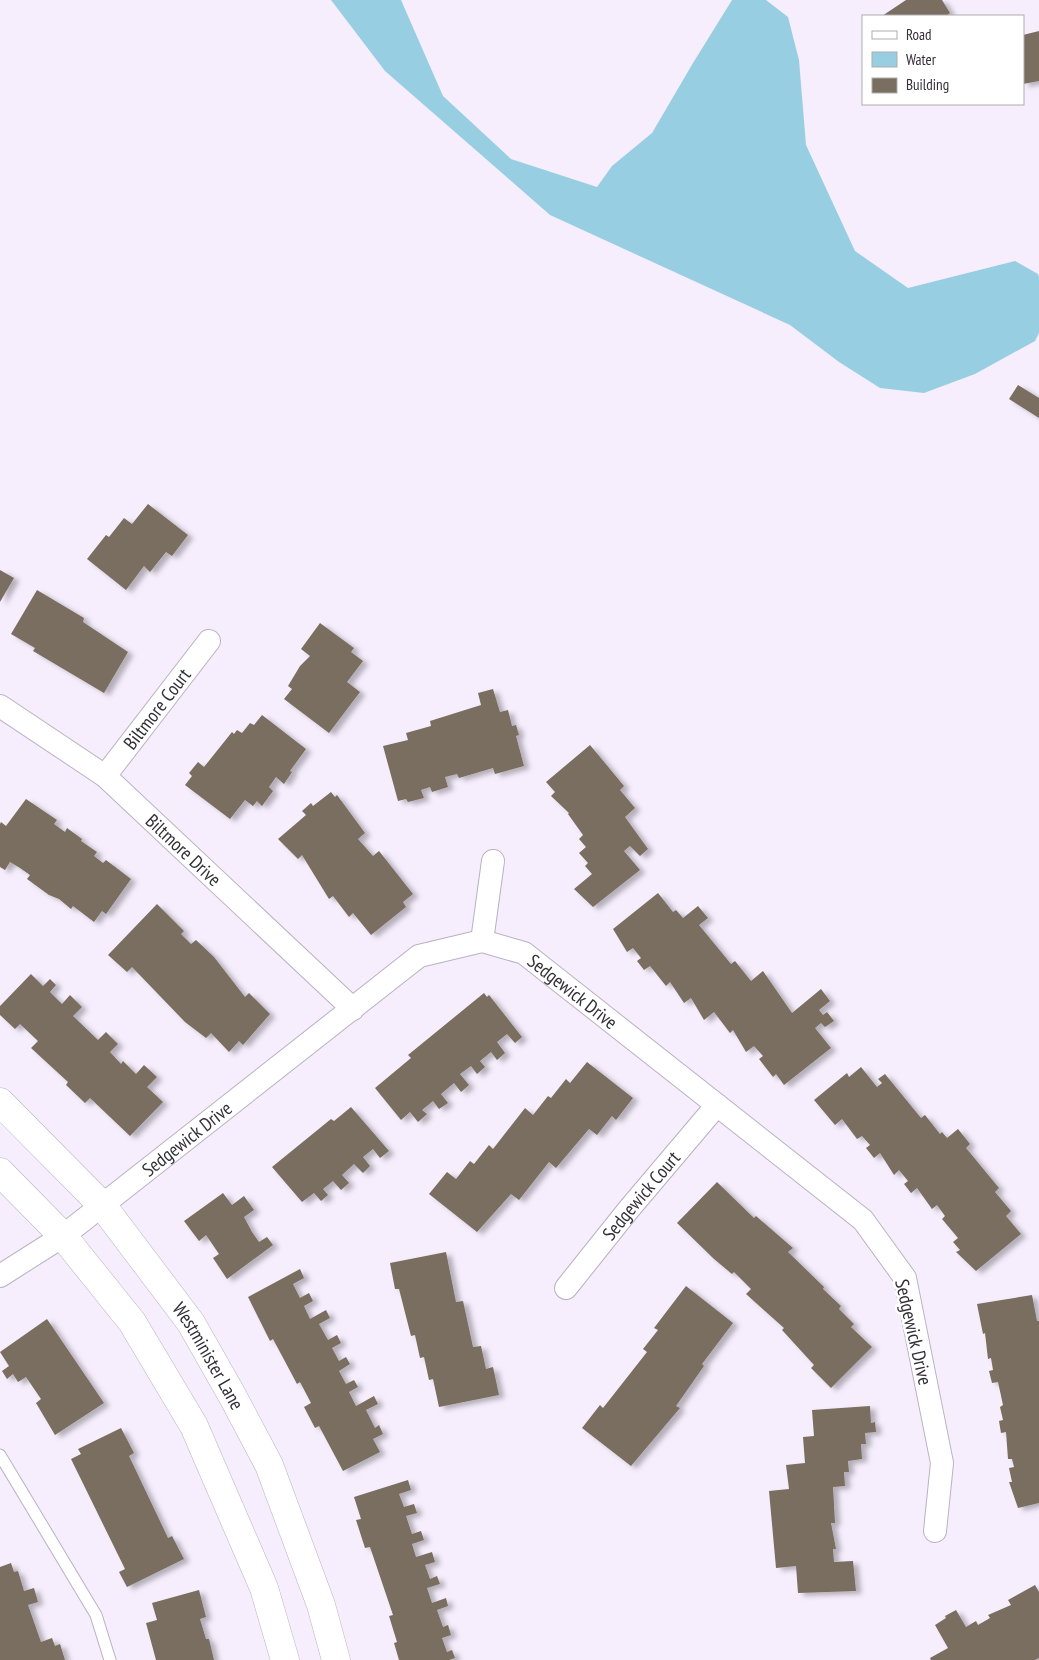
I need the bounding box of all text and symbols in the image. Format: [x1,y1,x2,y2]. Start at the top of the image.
legend [862,15,1024,105]
text: Road [906,25,932,44]
text: Water [906,50,937,69]
text: Building [906,75,949,94]
street label: Biltmore Court [118,663,196,754]
street label: Biltmore Drive [141,809,227,891]
street label: Sedgewick Drive [523,949,623,1034]
street label: Sedgewick Drive [137,1096,237,1181]
street label: Sedgewick Court [597,1145,685,1245]
street label: Sedgewick Drive [890,1277,938,1387]
street label: Westminister Lane [168,1297,250,1414]

